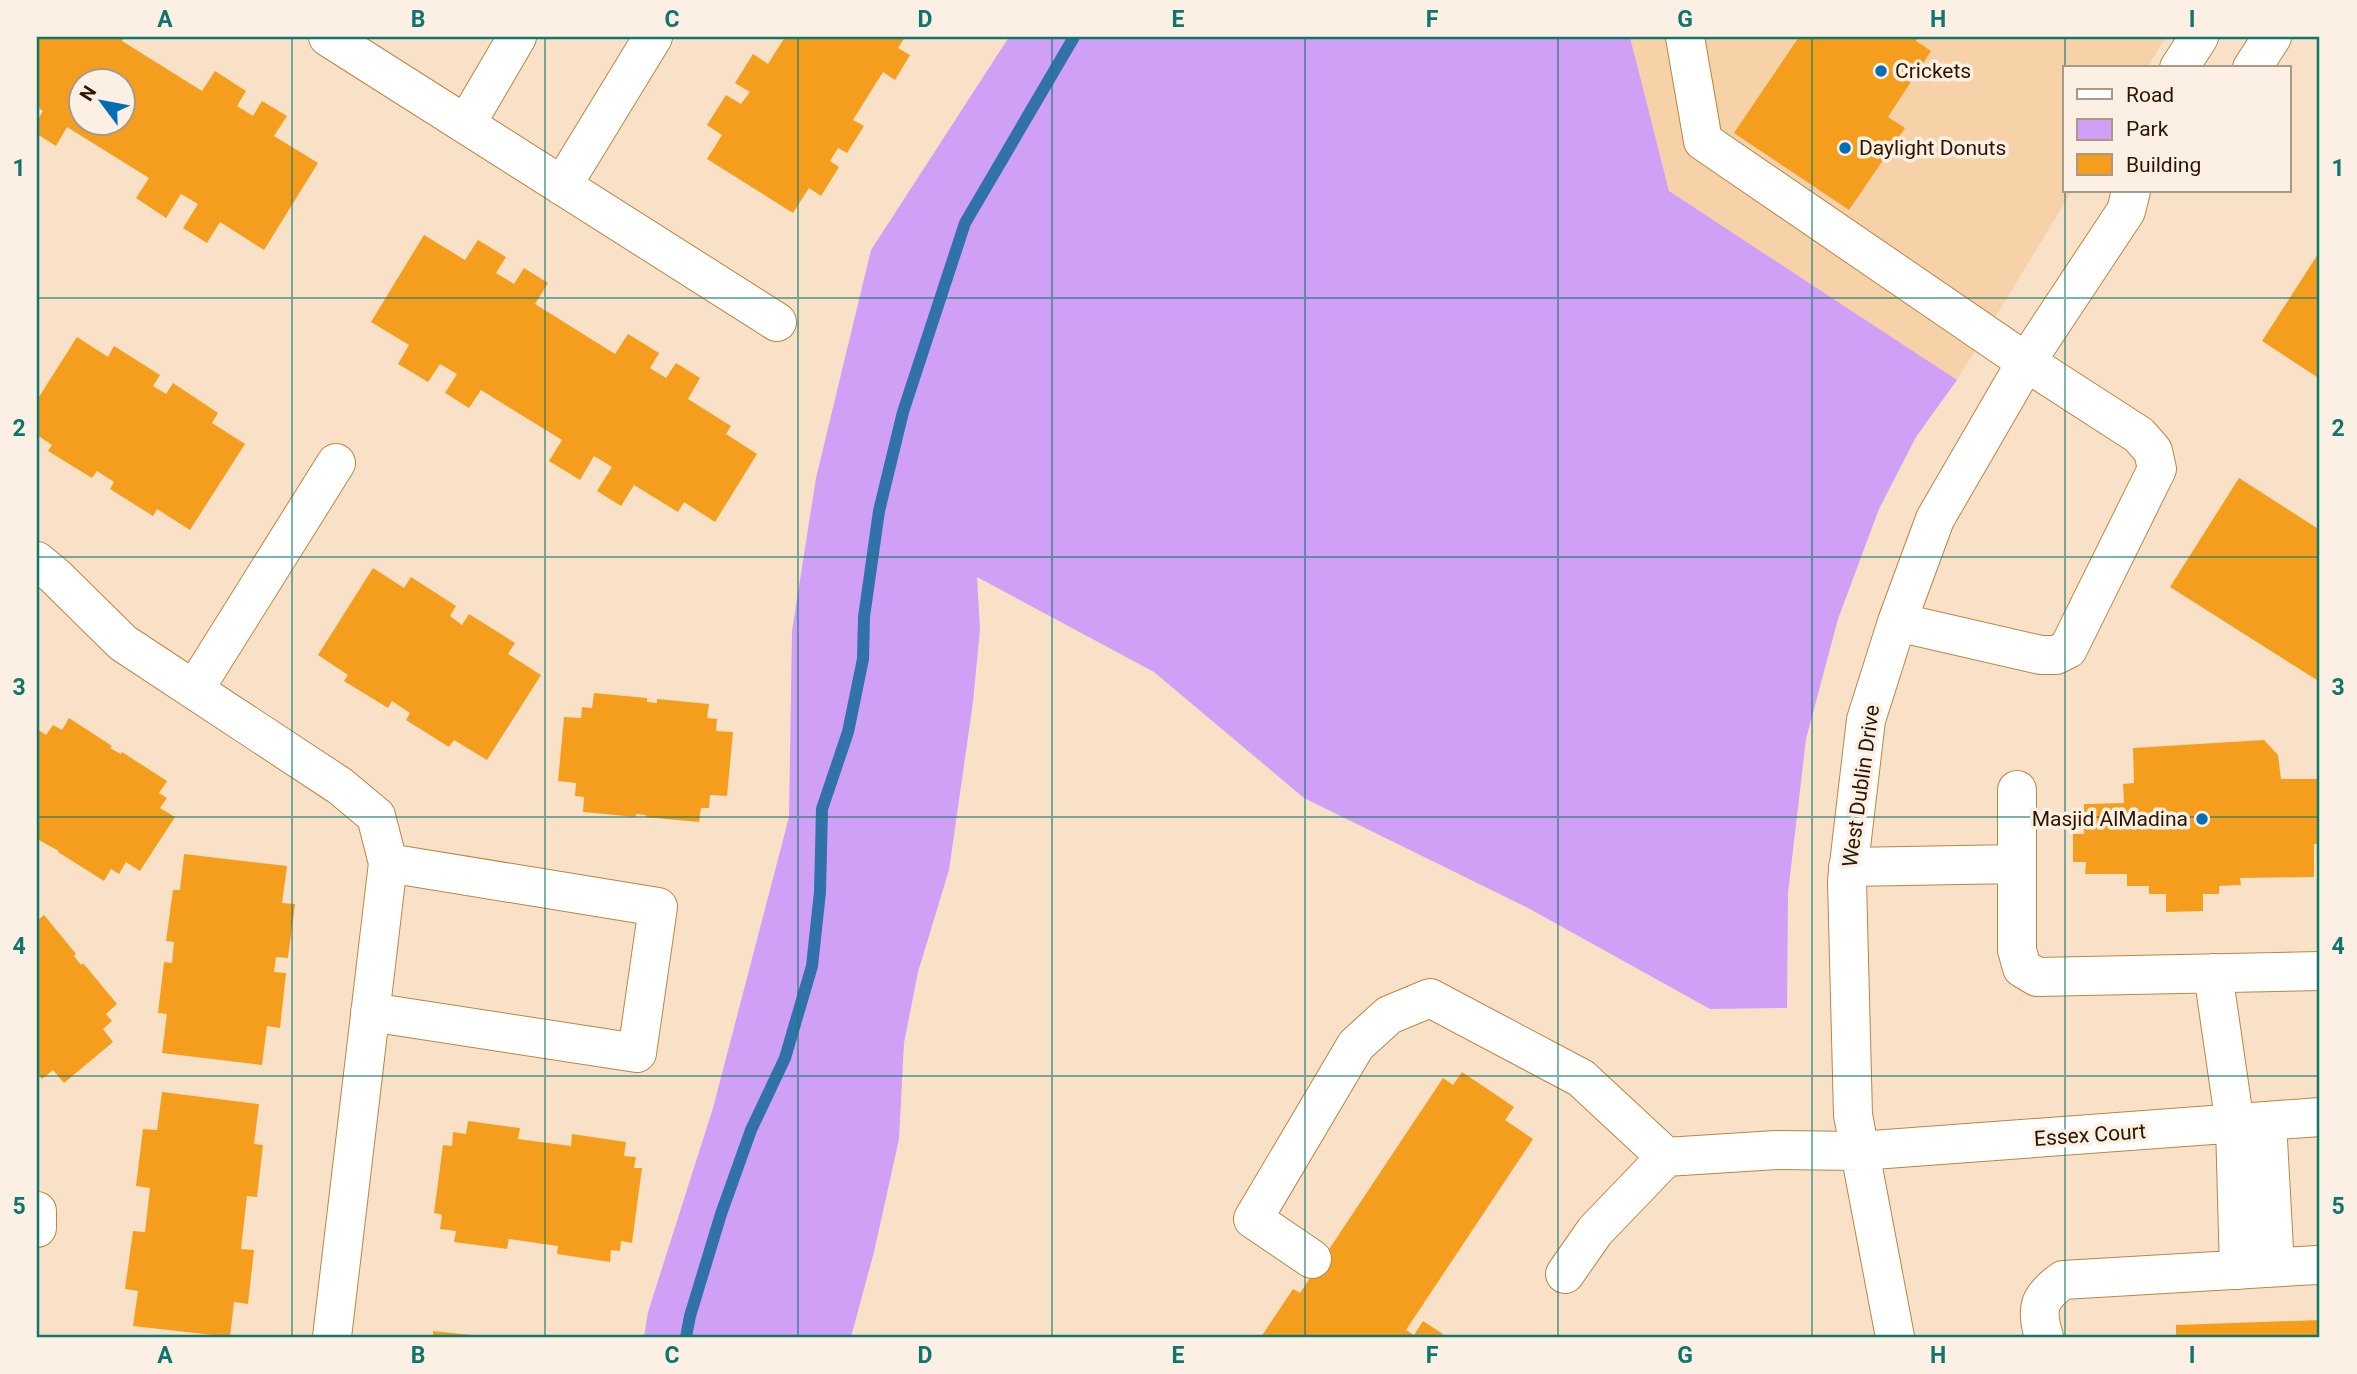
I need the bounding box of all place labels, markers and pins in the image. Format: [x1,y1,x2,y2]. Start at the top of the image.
place label: Crickets [1895,59,1971,83]
marker: Crickets [1873,63,1889,79]
place label: Daylight Donuts [1859,136,2006,160]
marker: Daylight Donuts [1837,140,1853,156]
place label: Masjid AlMadina [2032,807,2188,831]
marker: Masjid AlMadina [2194,811,2210,827]

